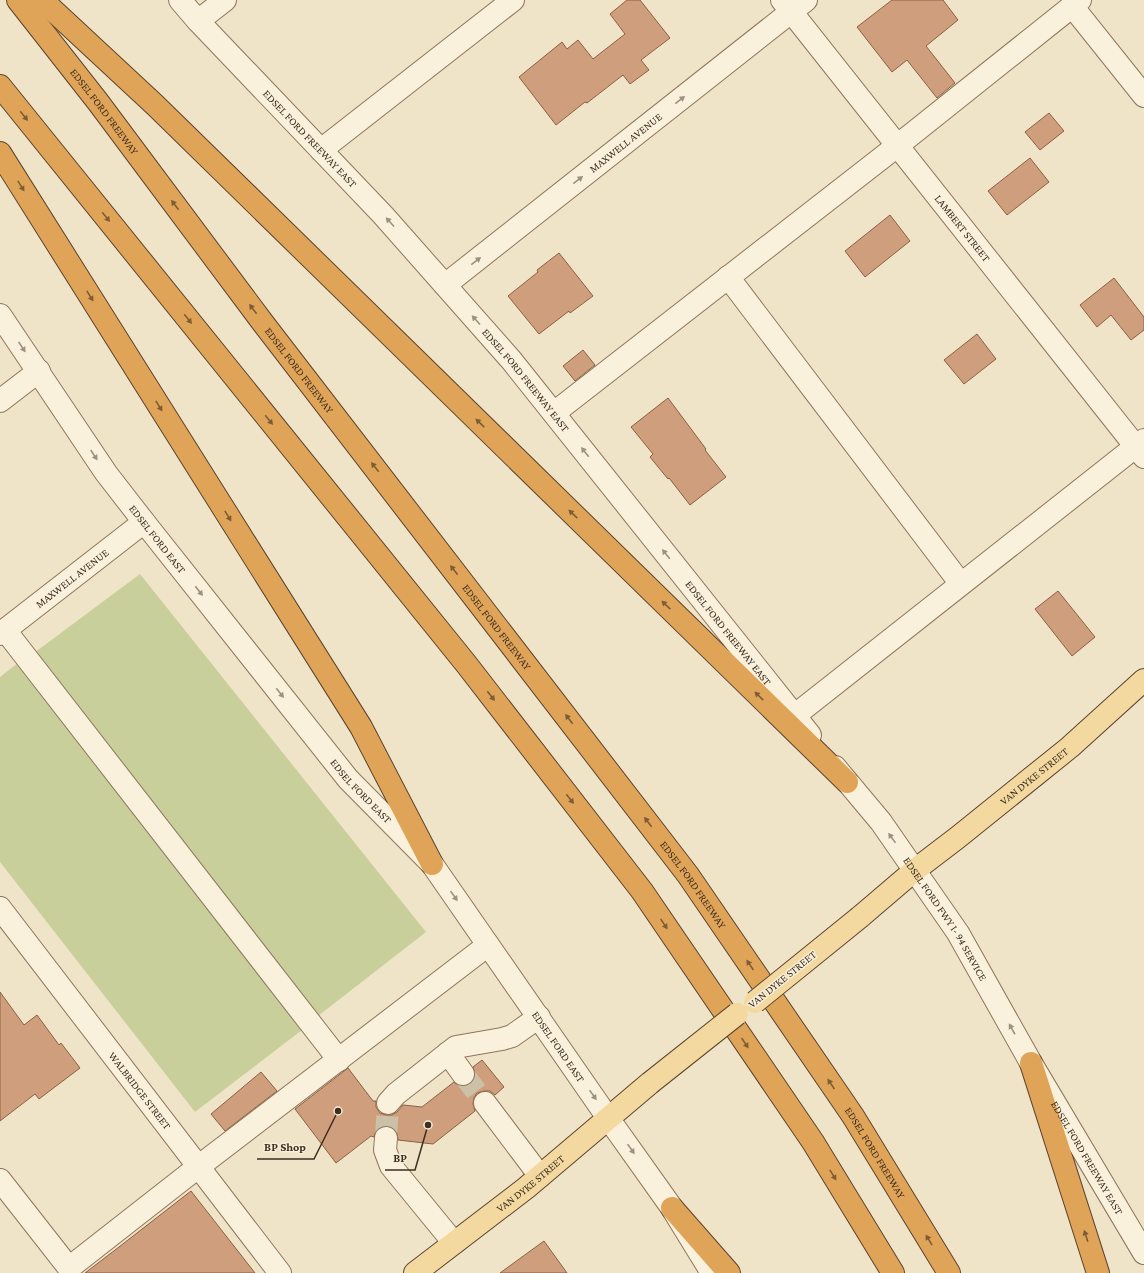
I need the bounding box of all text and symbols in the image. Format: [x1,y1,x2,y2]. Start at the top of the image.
street label: EDSEL FORD FREEWAY [68,66,141,157]
street label: EDSEL FORD FREEWAY EAST [261,87,359,190]
one-way arrow [674,95,685,104]
street label: MAXWELL AVENUE [587,110,664,175]
one-way arrow [20,111,29,122]
one-way arrow [572,176,583,184]
one-way arrow [17,181,25,191]
street label: LAMBERT STREET [933,192,993,264]
one-way arrow [171,200,179,210]
one-way arrow [102,212,110,223]
one-way arrow [385,217,394,228]
one-way arrow [470,256,481,265]
one-way arrow [86,291,94,301]
one-way arrow [249,304,257,314]
one-way arrow [183,313,192,324]
one-way arrow [472,315,481,324]
street label: EDSEL FORD FREEWAY [263,325,336,416]
street label: EDSEL FORD FREEWAY EAST [480,326,572,434]
one-way arrow [18,342,26,352]
one-way arrow [156,400,163,412]
one-way arrow [265,414,274,425]
one-way arrow [475,418,485,428]
one-way arrow [581,447,590,458]
one-way arrow [90,450,98,460]
one-way arrow [371,462,379,473]
street label: EDSEL FORD EAST [127,502,188,575]
one-way arrow [568,509,578,519]
one-way arrow [225,510,232,522]
street label: MAXWELL AVENUE [33,546,111,610]
one-way arrow [662,549,670,560]
one-way arrow [450,565,459,576]
street label: EDSEL FORD FREEWAY EAST [683,578,774,687]
street label: EDSEL FORD FREEWAY [460,582,534,672]
one-way arrow [195,586,204,597]
one-way arrow [661,600,671,610]
one-way arrow [275,688,284,699]
one-way arrow [487,691,495,701]
one-way arrow [754,691,764,701]
one-way arrow [565,713,573,724]
street label: VAN DYKE STREET [998,745,1070,807]
street label: EDSEL FORD EAST [328,756,394,825]
one-way arrow [566,793,575,804]
one-way arrow [644,817,652,827]
one-way arrow [888,833,896,844]
street label: EDSEL FORD FREEWAY [658,838,729,931]
street label: EDSEL FORD FWY I- 94 SERVICE [901,855,990,983]
one-way arrow [450,891,458,901]
one-way arrow [660,918,668,929]
street label: VAN DYKE STREET [746,948,818,1010]
one-way arrow [746,960,754,970]
street label: EDSEL FORD EAST [530,1009,587,1084]
one-way arrow [1008,1023,1015,1035]
one-way arrow [741,1037,749,1048]
street label: WALBRIDGE STREET [107,1049,173,1132]
one-way arrow [827,1078,835,1089]
one-way arrow [589,1090,597,1101]
street label: EDSEL FORD FREEWAY EAST [1049,1099,1126,1217]
street label: EDSEL FORD FREEWAY [843,1105,908,1201]
callout: BP Shop [257,1135,314,1159]
text: BP Shop [264,1140,306,1154]
one-way arrow [626,1144,635,1155]
callout: BP [385,1146,415,1170]
text: BP [393,1151,407,1165]
street label: VAN DYKE STREET [494,1152,567,1214]
one-way arrow [830,1169,837,1181]
one-way arrow [1083,1230,1089,1242]
one-way arrow [925,1234,932,1246]

